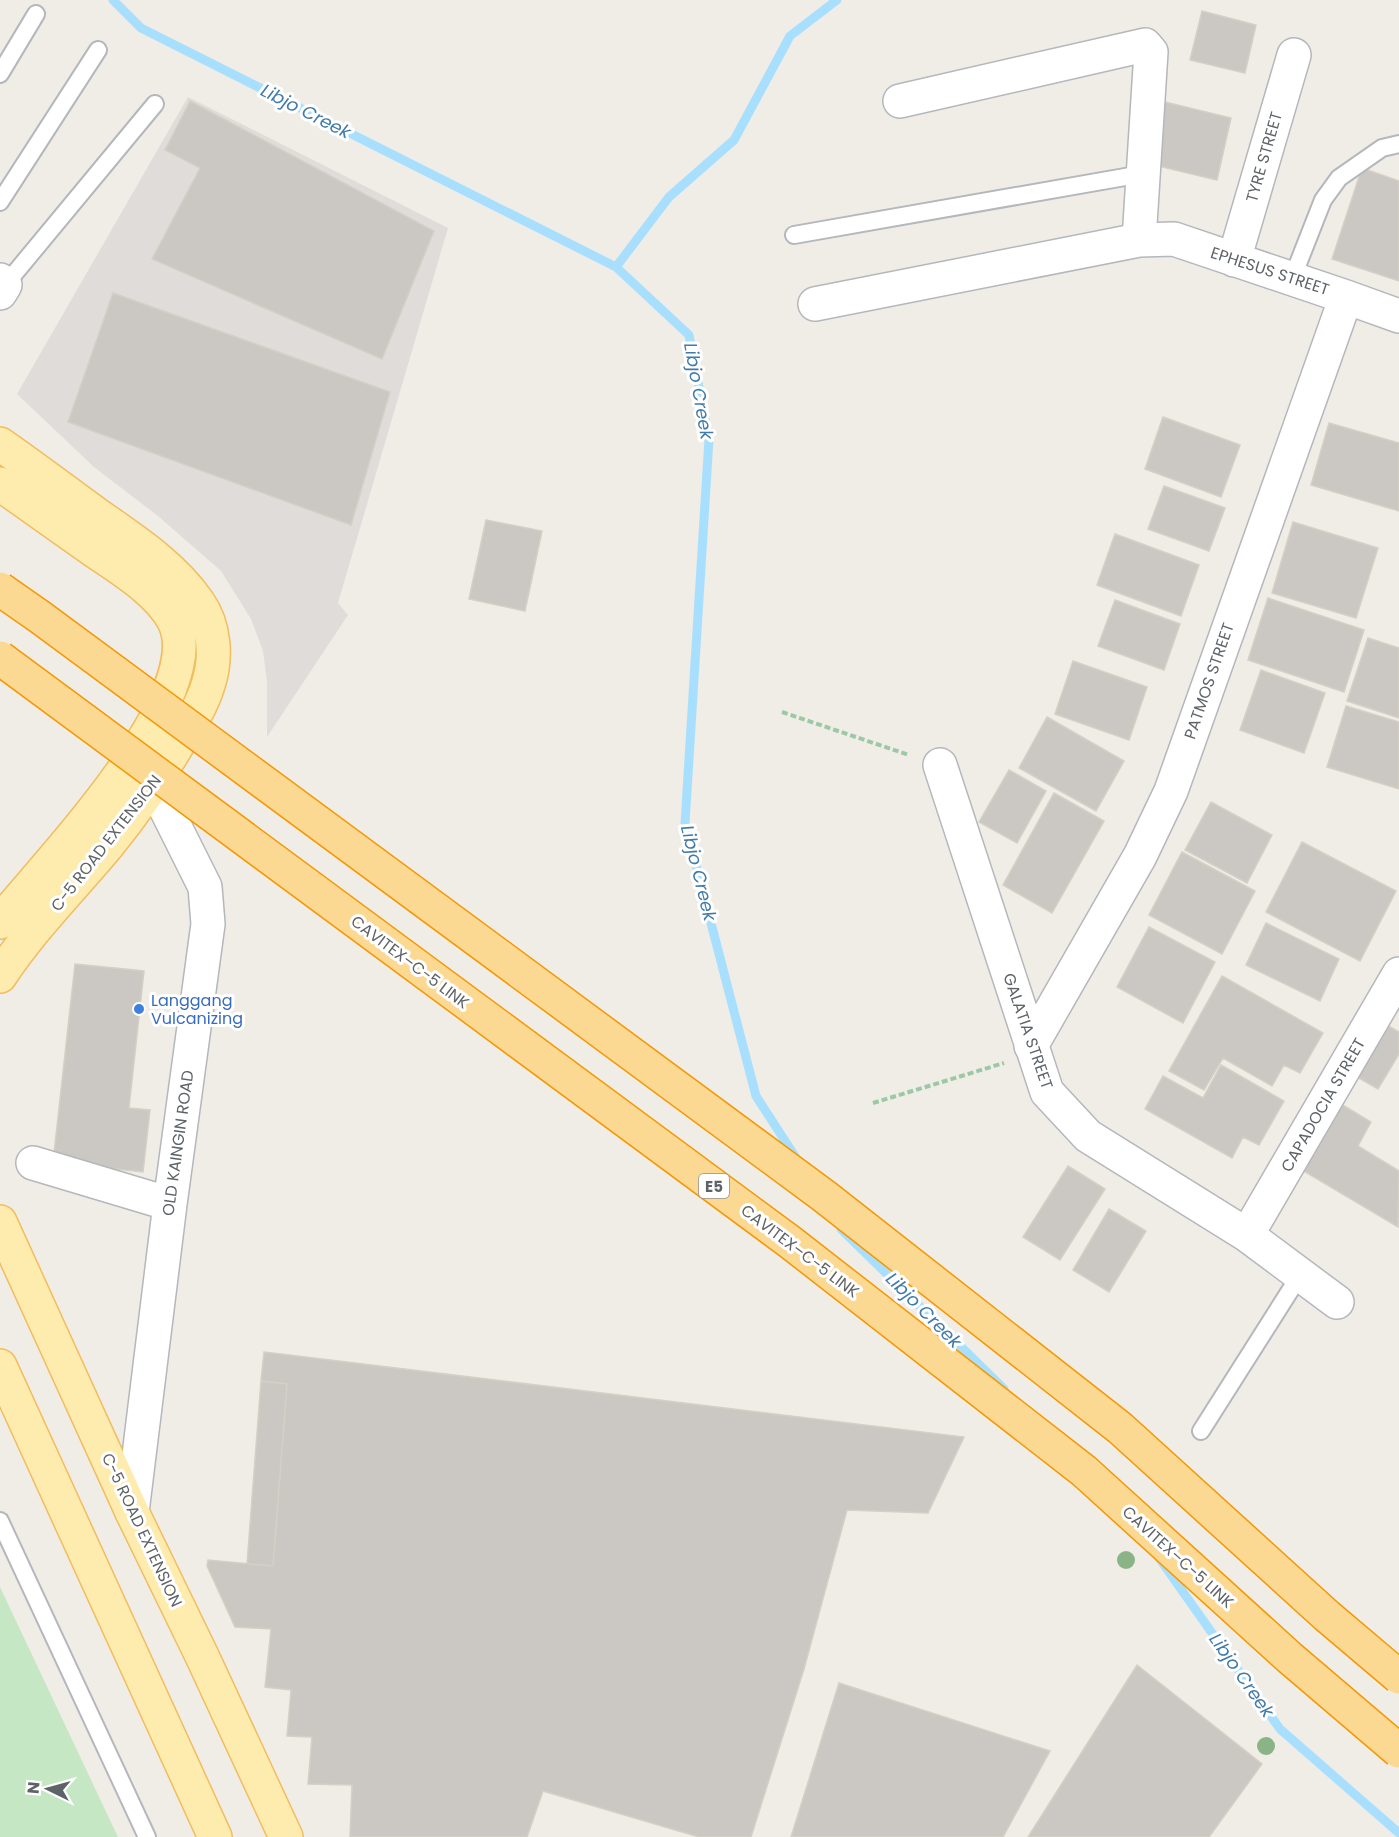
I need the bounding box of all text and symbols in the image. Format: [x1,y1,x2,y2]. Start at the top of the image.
water label: Libjo Creek [257,78,356,145]
street label: TYRE STREET [1240,109,1288,205]
street label: EPHESUS STREET [1208,241,1333,301]
water label: Libjo Creek [678,341,720,442]
street label: PATMOS STREET [1178,619,1240,742]
street label: C-5 ROAD EXTENSION [45,770,167,916]
water label: Libjo Creek [675,822,723,924]
street label: CAVITEX–C-5 LINK [346,910,474,1014]
street label: GALATIA STREET [997,970,1059,1092]
place label: Langgang Vulcanizing [151,989,243,1030]
marker: Langgang Vulcanizing [132,1002,146,1016]
street label: CAPADOCIA STREET [1275,1033,1371,1176]
street label: OLD KAINGIN ROAD [156,1069,200,1217]
road number: E5 [699,1174,729,1198]
street label: CAVITEX–C-5 LINK [736,1199,864,1303]
water label: Libjo Creek [881,1267,968,1354]
street label: C-5 ROAD EXTENSION [96,1449,188,1611]
street label: CAVITEX–C-5 LINK [1117,1501,1239,1614]
water label: Libjo Creek [1204,1628,1281,1723]
north arrow [18,1759,78,1819]
text: N [22,1781,46,1795]

